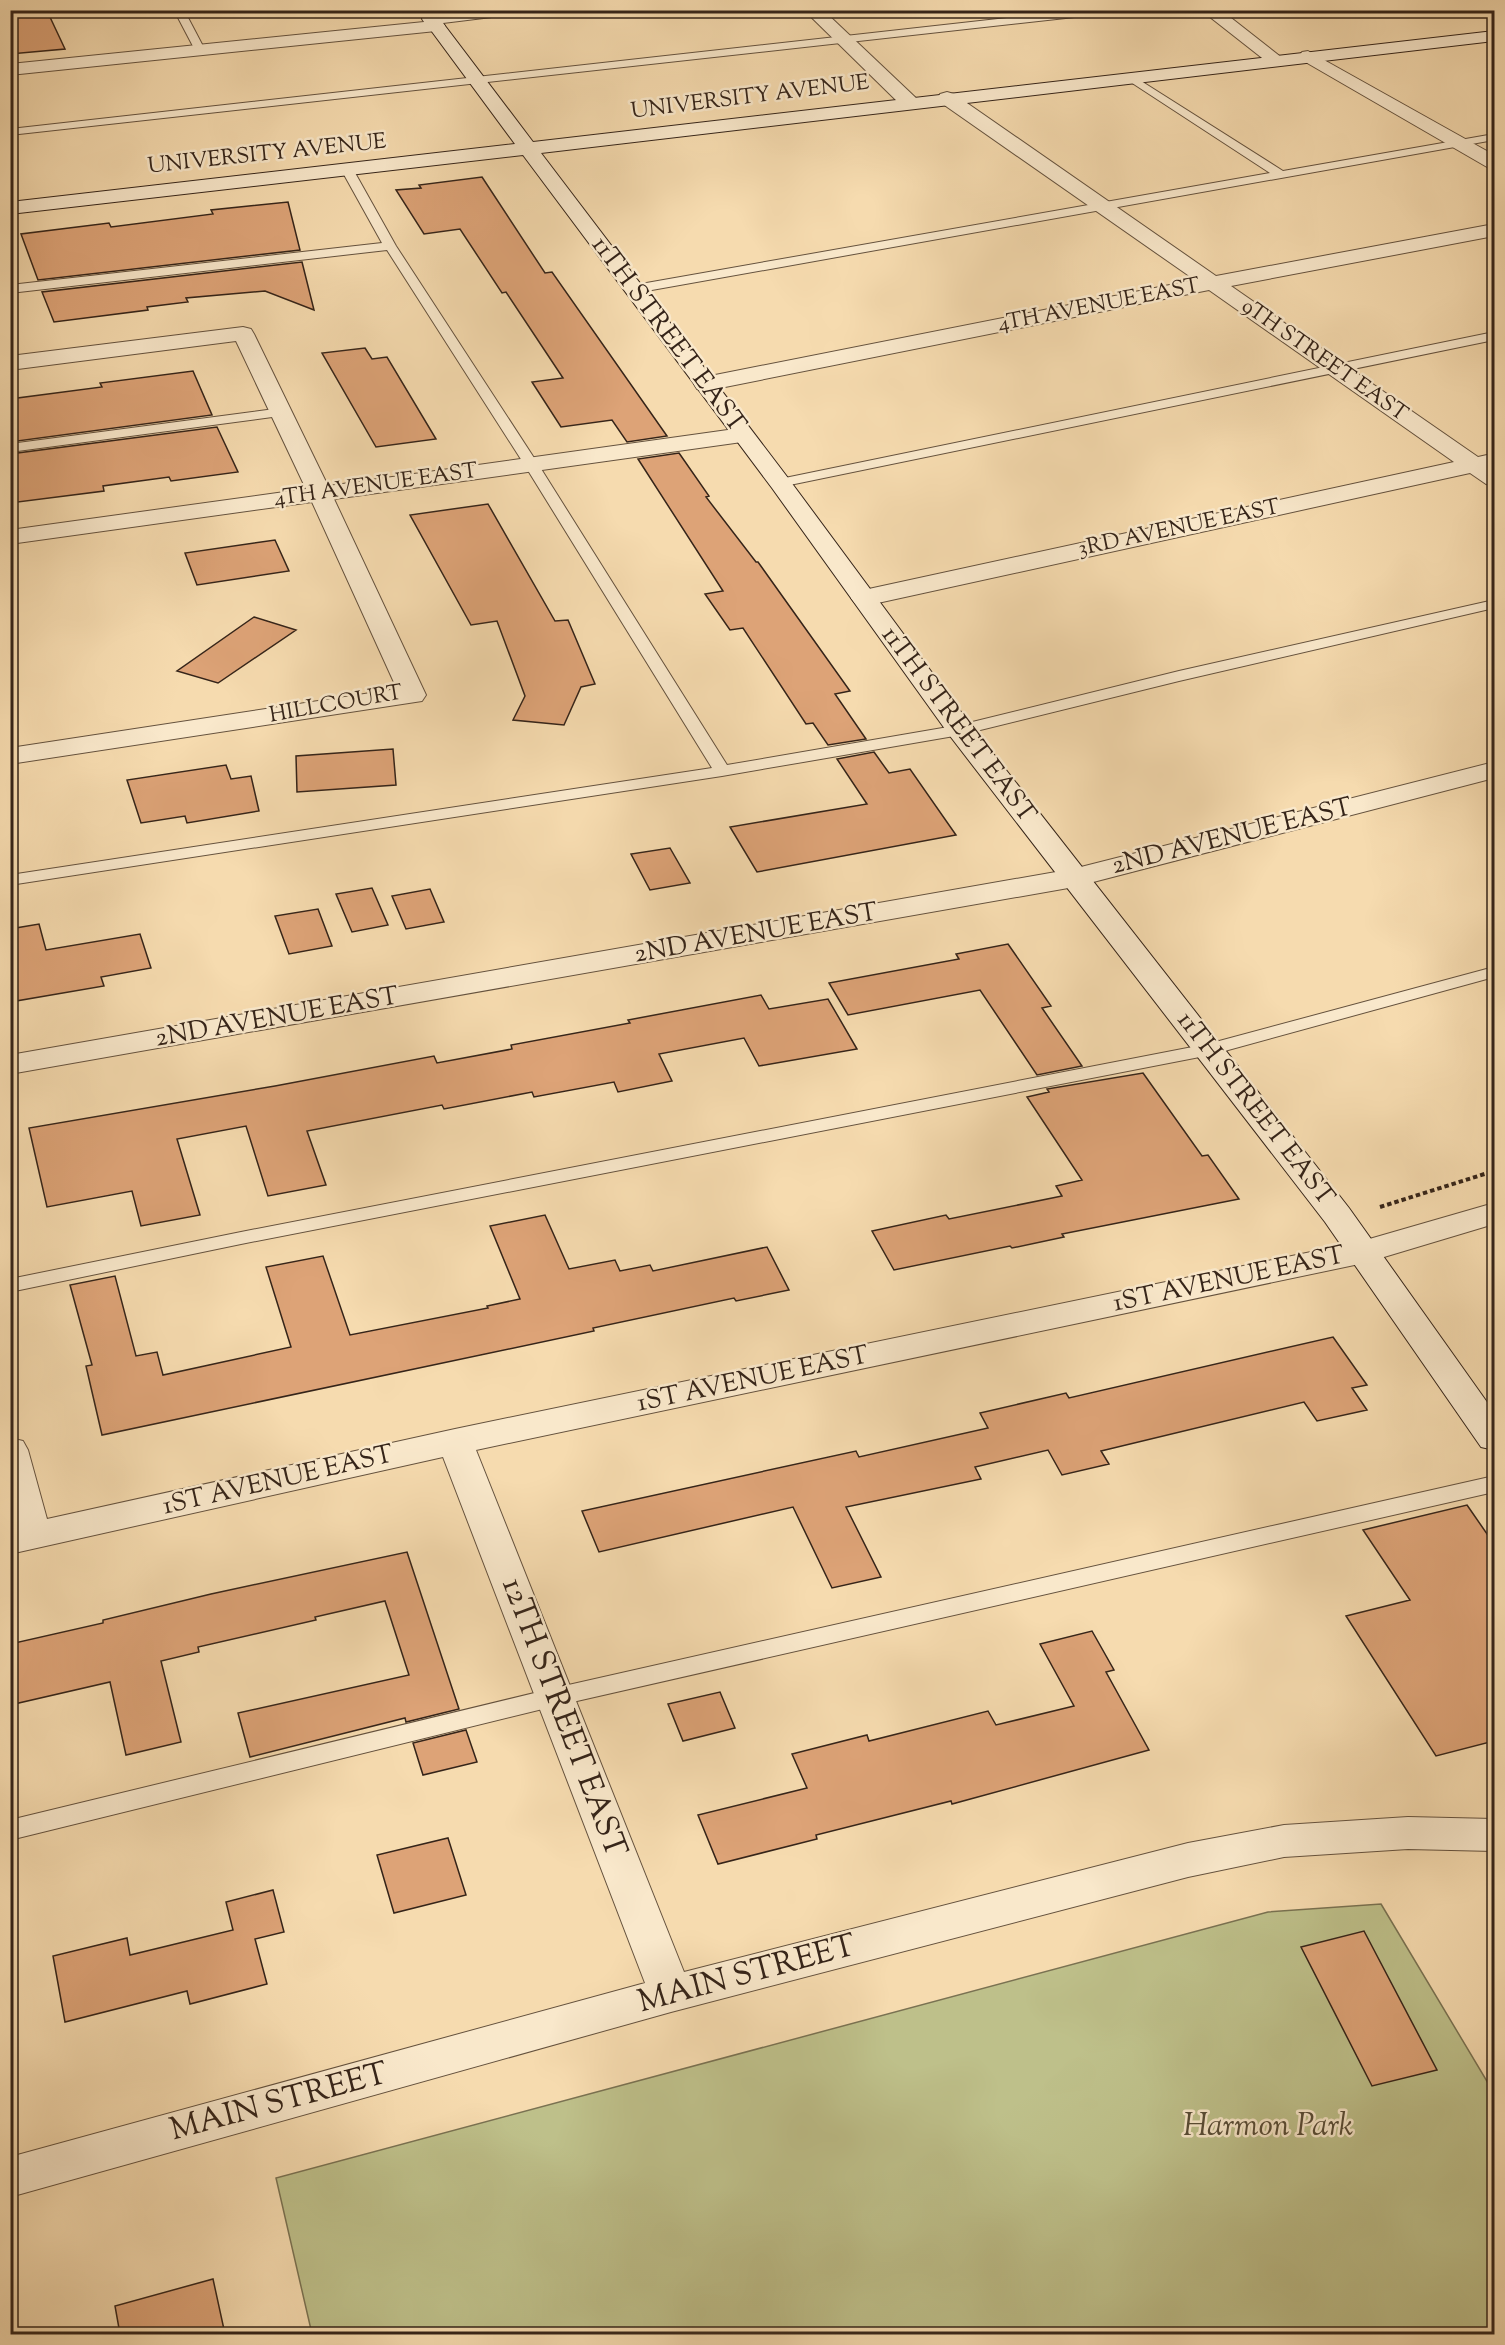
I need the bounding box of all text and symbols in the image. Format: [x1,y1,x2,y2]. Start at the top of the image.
street label: UNIVERSITY AVENUE [629,67,871,129]
street label: UNIVERSITY AVENUE [146,127,388,183]
street label: 11TH STREET EAST [582,229,754,441]
street label: 4TH AVENUE EAST [995,271,1203,341]
street label: 9TH STREET EAST [1234,291,1414,431]
street label: 4TH AVENUE EAST [272,456,480,516]
street label: 3RD AVENUE EAST [1075,492,1283,566]
street label: 11TH STREET EAST [872,619,1044,831]
street label: HILLCOURT [267,677,406,732]
street label: 2ND AVENUE EAST [1108,789,1356,885]
street label: 2ND AVENUE EAST [631,894,881,974]
street label: 2ND AVENUE EAST [152,978,402,1058]
street label: 11TH STREET EAST [1167,1004,1343,1214]
street label: 1ST AVENUE EAST [1110,1237,1348,1323]
street label: 1ST AVENUE EAST [634,1337,872,1423]
street label: 1ST AVENUE EAST [159,1436,397,1526]
street label: 12TH STREET EAST [488,1571,638,1865]
street label: MAIN STREET [633,1924,861,2026]
street label: MAIN STREET [165,2052,393,2154]
park label: Harmon Park [1183,2104,1353,2150]

